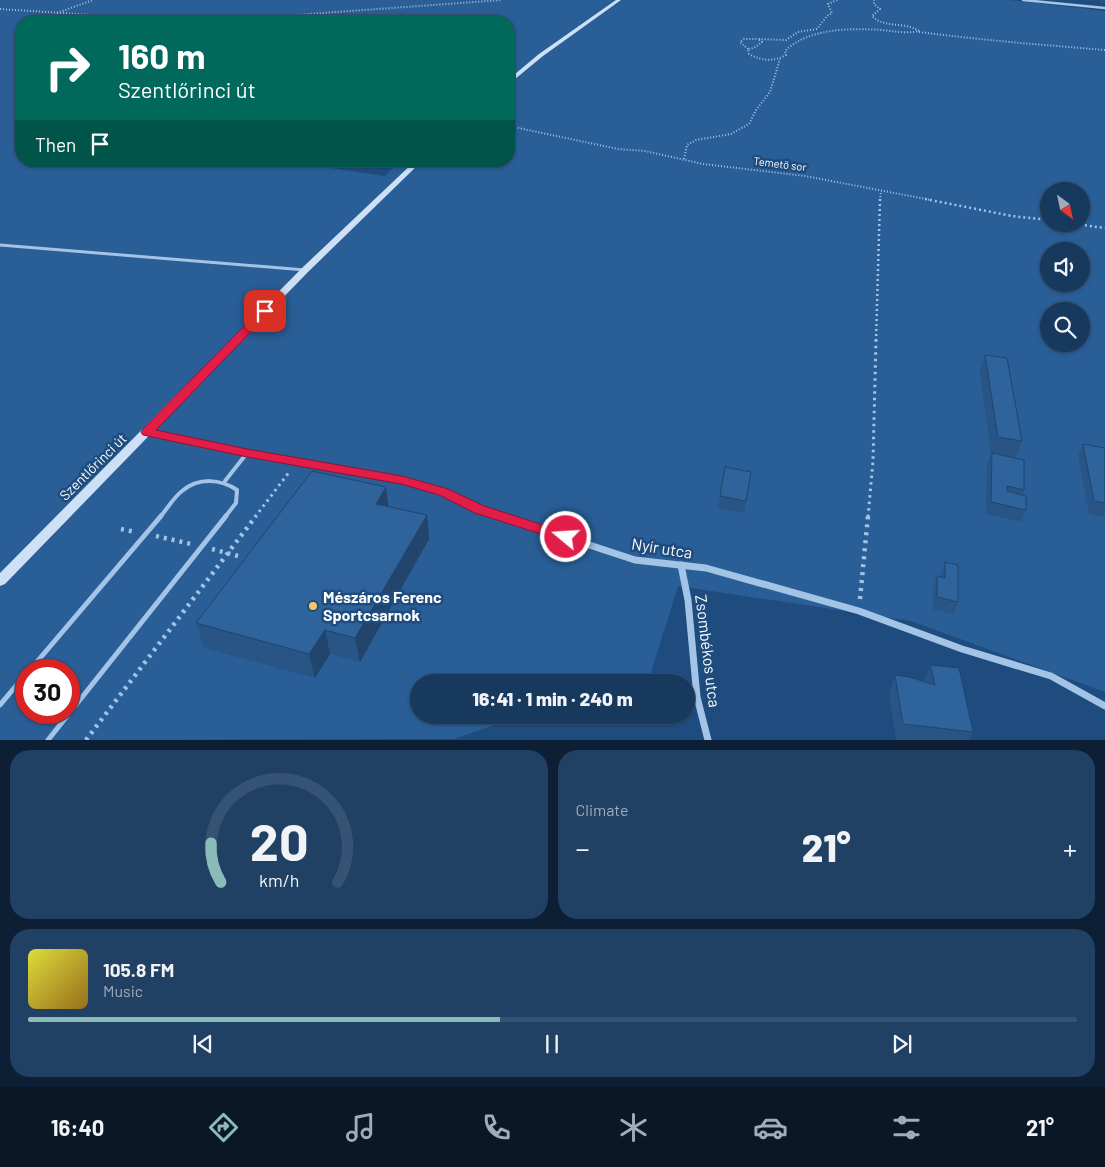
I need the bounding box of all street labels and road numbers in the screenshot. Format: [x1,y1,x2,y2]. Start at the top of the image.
street label: Temető sor [753,154,807,173]
street label: Szentlőrinci út [56,430,130,504]
street label: Nyír utca [630,533,694,562]
street label: Zsombékos utca [692,593,725,708]

